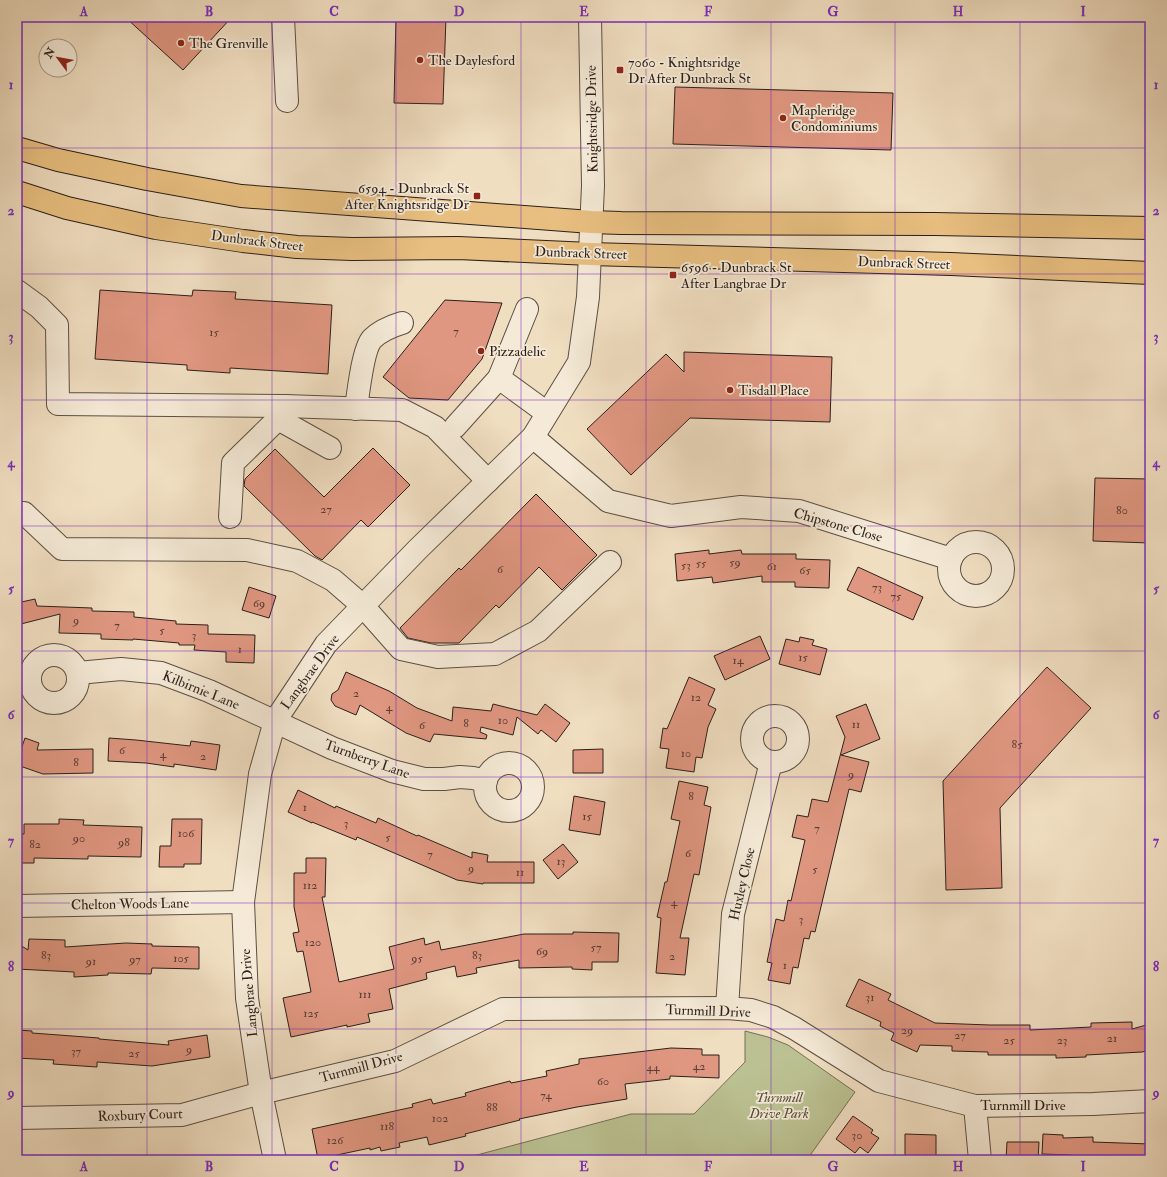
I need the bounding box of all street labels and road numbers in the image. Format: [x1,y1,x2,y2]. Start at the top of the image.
street label: Knightsridge Drive [583,65,601,173]
street label: Dunbrack Street [210,227,304,255]
street label: Dunbrack Street [534,243,628,263]
street label: Dunbrack Street [857,253,951,273]
street label: Chipstone Close [791,504,884,547]
street label: Langbrae Drive [277,631,343,713]
street label: Kilbirnie Lane [160,667,242,713]
street label: Turnberry Lane [322,736,412,783]
street label: Huxley Close [725,846,760,922]
street label: Chelton Woods Lane [71,894,189,914]
street label: Langbrae Drive [237,948,261,1038]
street label: Turnmill Drive [665,1001,751,1021]
street label: Turnmill Drive [318,1048,405,1086]
street label: Turnmill Drive [980,1097,1066,1114]
street label: Roxbury Court [97,1105,183,1126]

